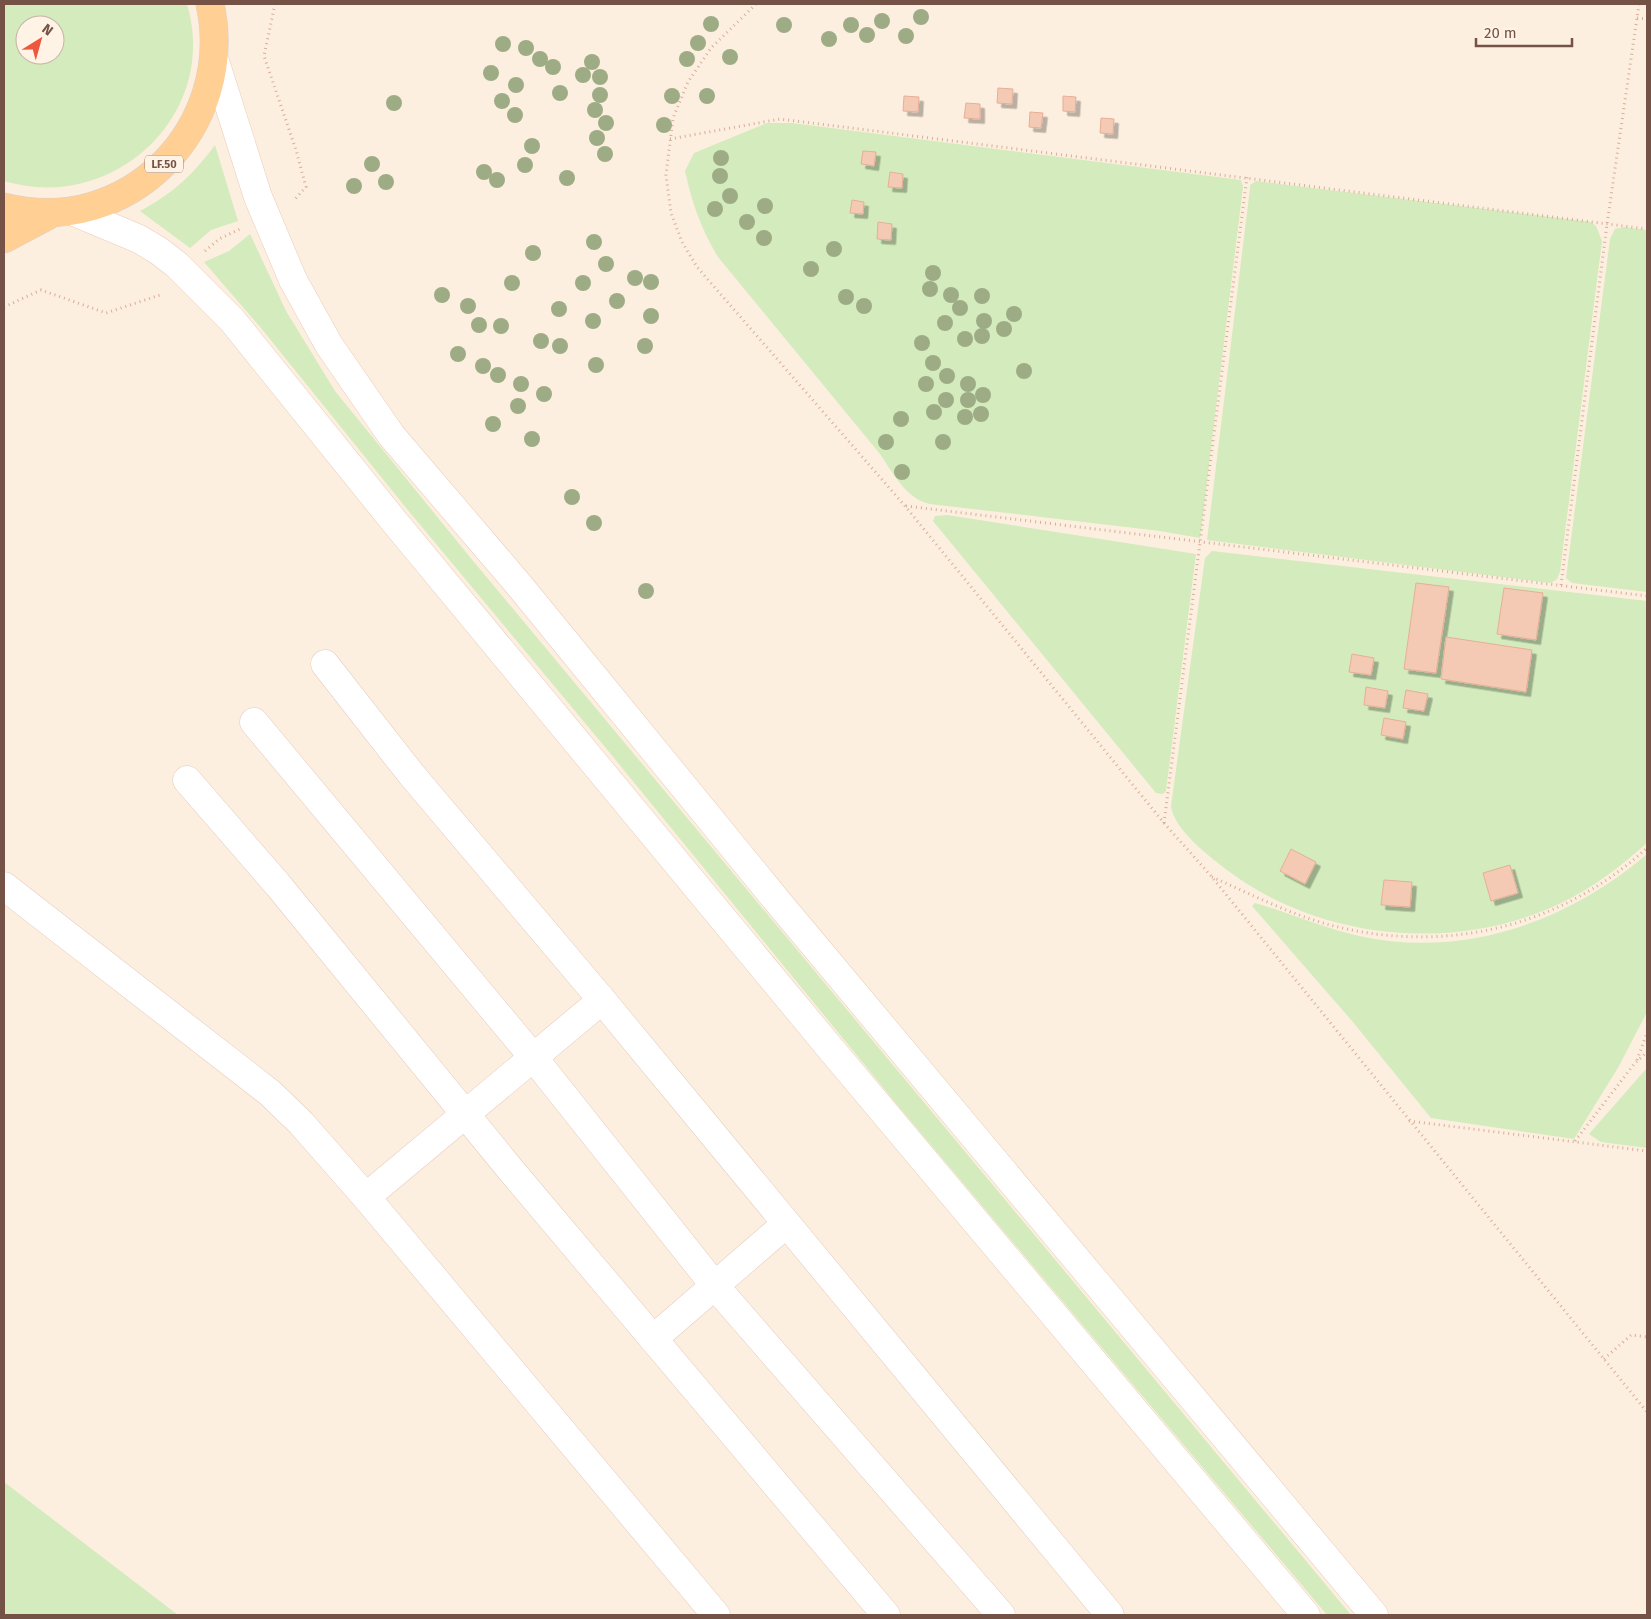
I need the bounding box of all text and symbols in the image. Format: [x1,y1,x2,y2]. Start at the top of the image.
north arrow [15,15,65,65]
scale bar [1476,15,1572,47]
text: N [39,20,56,40]
text: 20 m [1484,24,1517,42]
road number: LF.50 [145,156,183,172]

